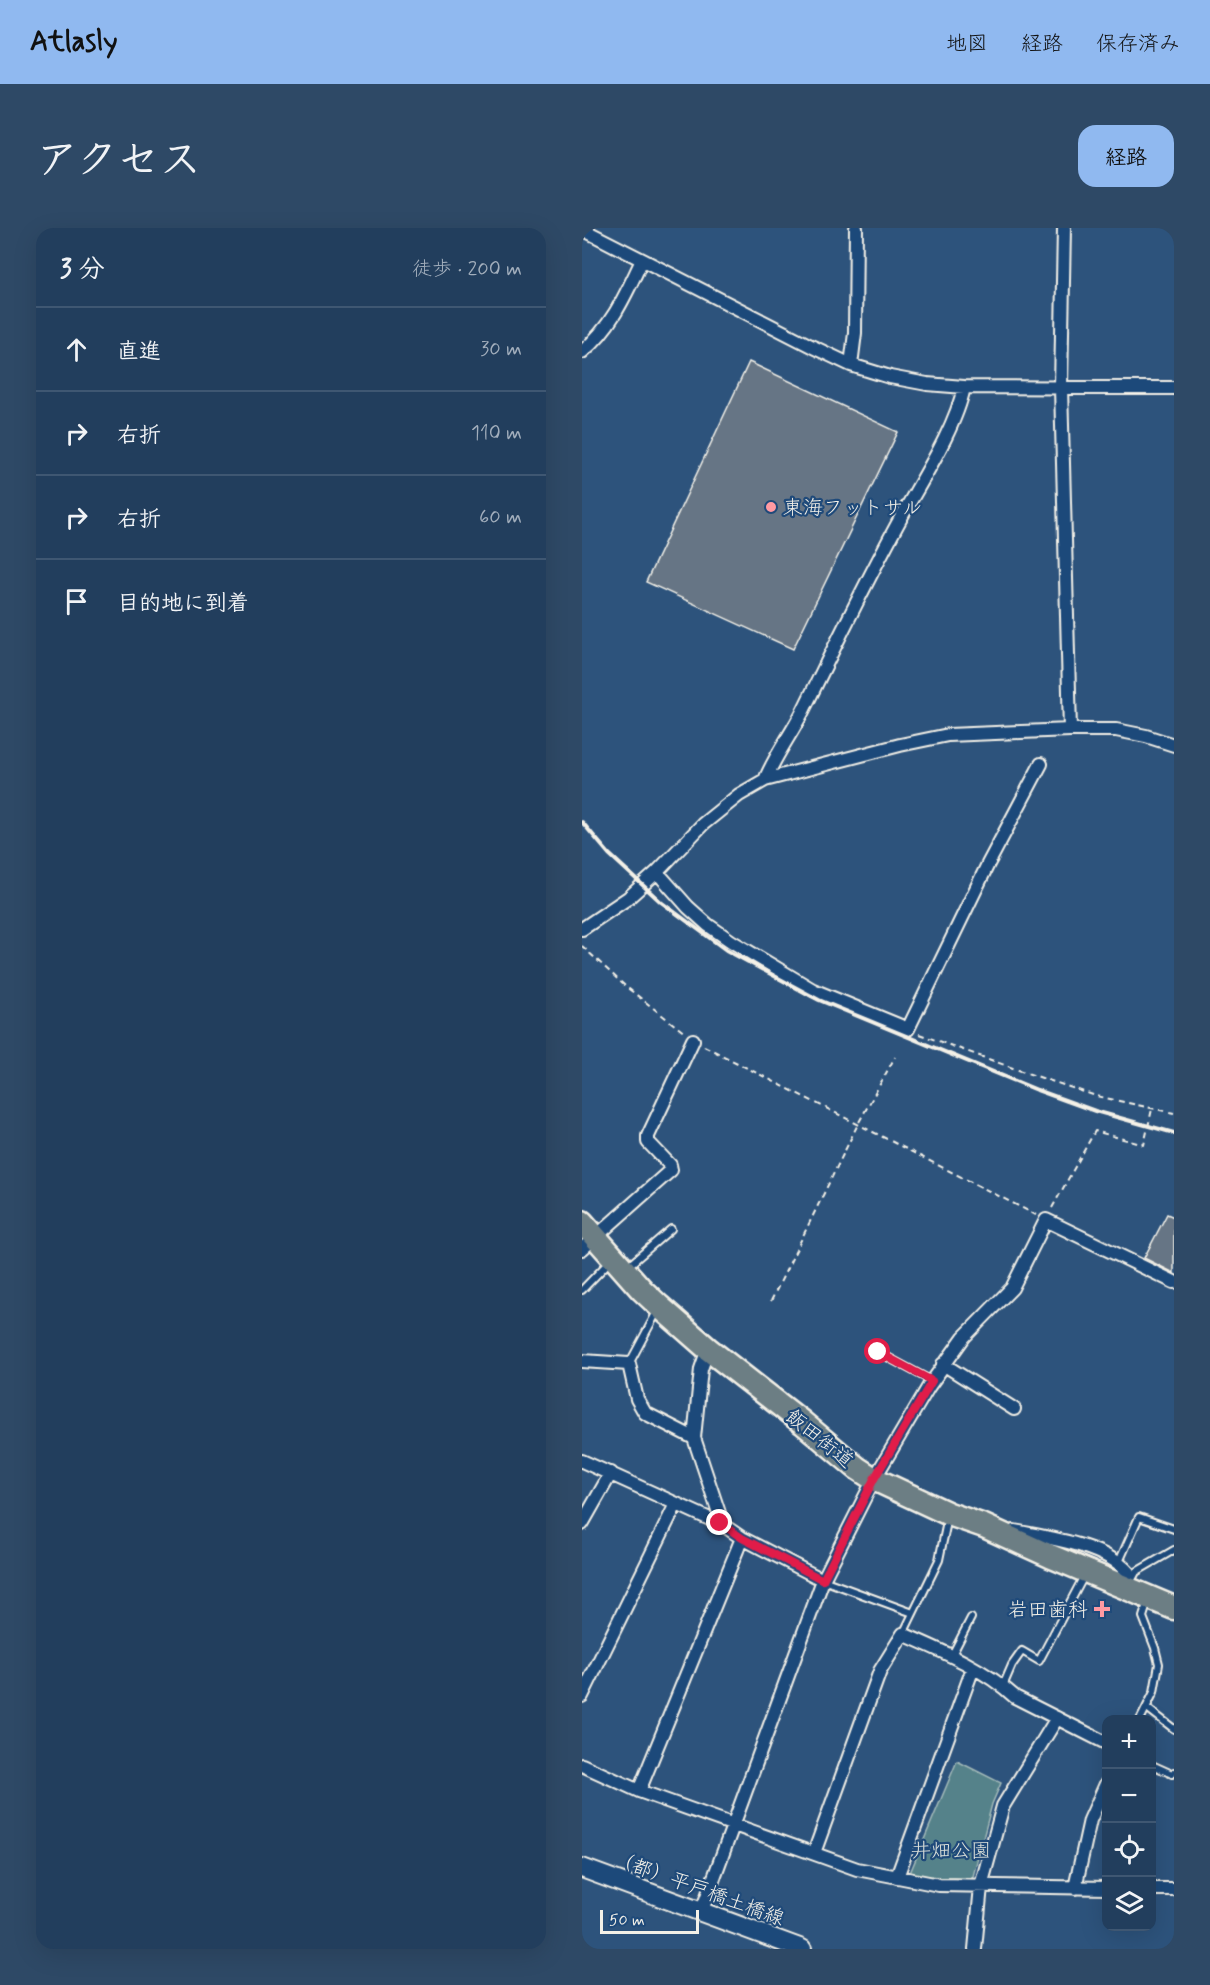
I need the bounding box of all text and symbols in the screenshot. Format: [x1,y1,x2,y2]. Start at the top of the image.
text: Atlasly [30,24,118,61]
text: 地図 [946,30,988,58]
text: 経路 [1021,30,1063,58]
text: 保存済み [1096,30,1180,58]
button: 経路 [1078,125,1174,187]
text: アクセス [36,134,201,189]
text: 3 分 [60,253,105,287]
text: 徒歩 · 200 m [412,256,522,283]
icon: ahead [60,333,93,366]
text: 30 m [480,336,522,363]
text: 直進 [117,338,161,366]
icon: right [60,417,93,450]
text: 110 m [471,420,522,447]
text: 右折 [117,422,161,450]
place label: 東海フットサル [783,495,922,522]
marker: 東海フットサル [764,500,778,514]
icon: right [60,501,93,534]
text: 60 m [479,504,522,531]
text: 右折 [117,506,161,534]
icon: arrive [60,585,93,618]
text: 目的地に到着 [117,590,249,618]
route start [864,1338,890,1364]
street label: 飯田街道 [779,1404,859,1475]
route end [706,1509,732,1535]
place label: 岩田歯科 [1008,1597,1088,1624]
marker: 岩田歯科 [1093,1600,1111,1618]
map controls [1102,1715,1156,1931]
button: + [1102,1715,1156,1769]
button: − [1102,1769,1156,1823]
button: locate [1102,1823,1156,1877]
park label: 井畑公園 [911,1838,991,1865]
street label: （都）平戸橋土橋線 [609,1846,788,1933]
button: layers [1102,1877,1156,1931]
scale bar [600,1907,699,1934]
text: 50 m [609,1910,645,1931]

